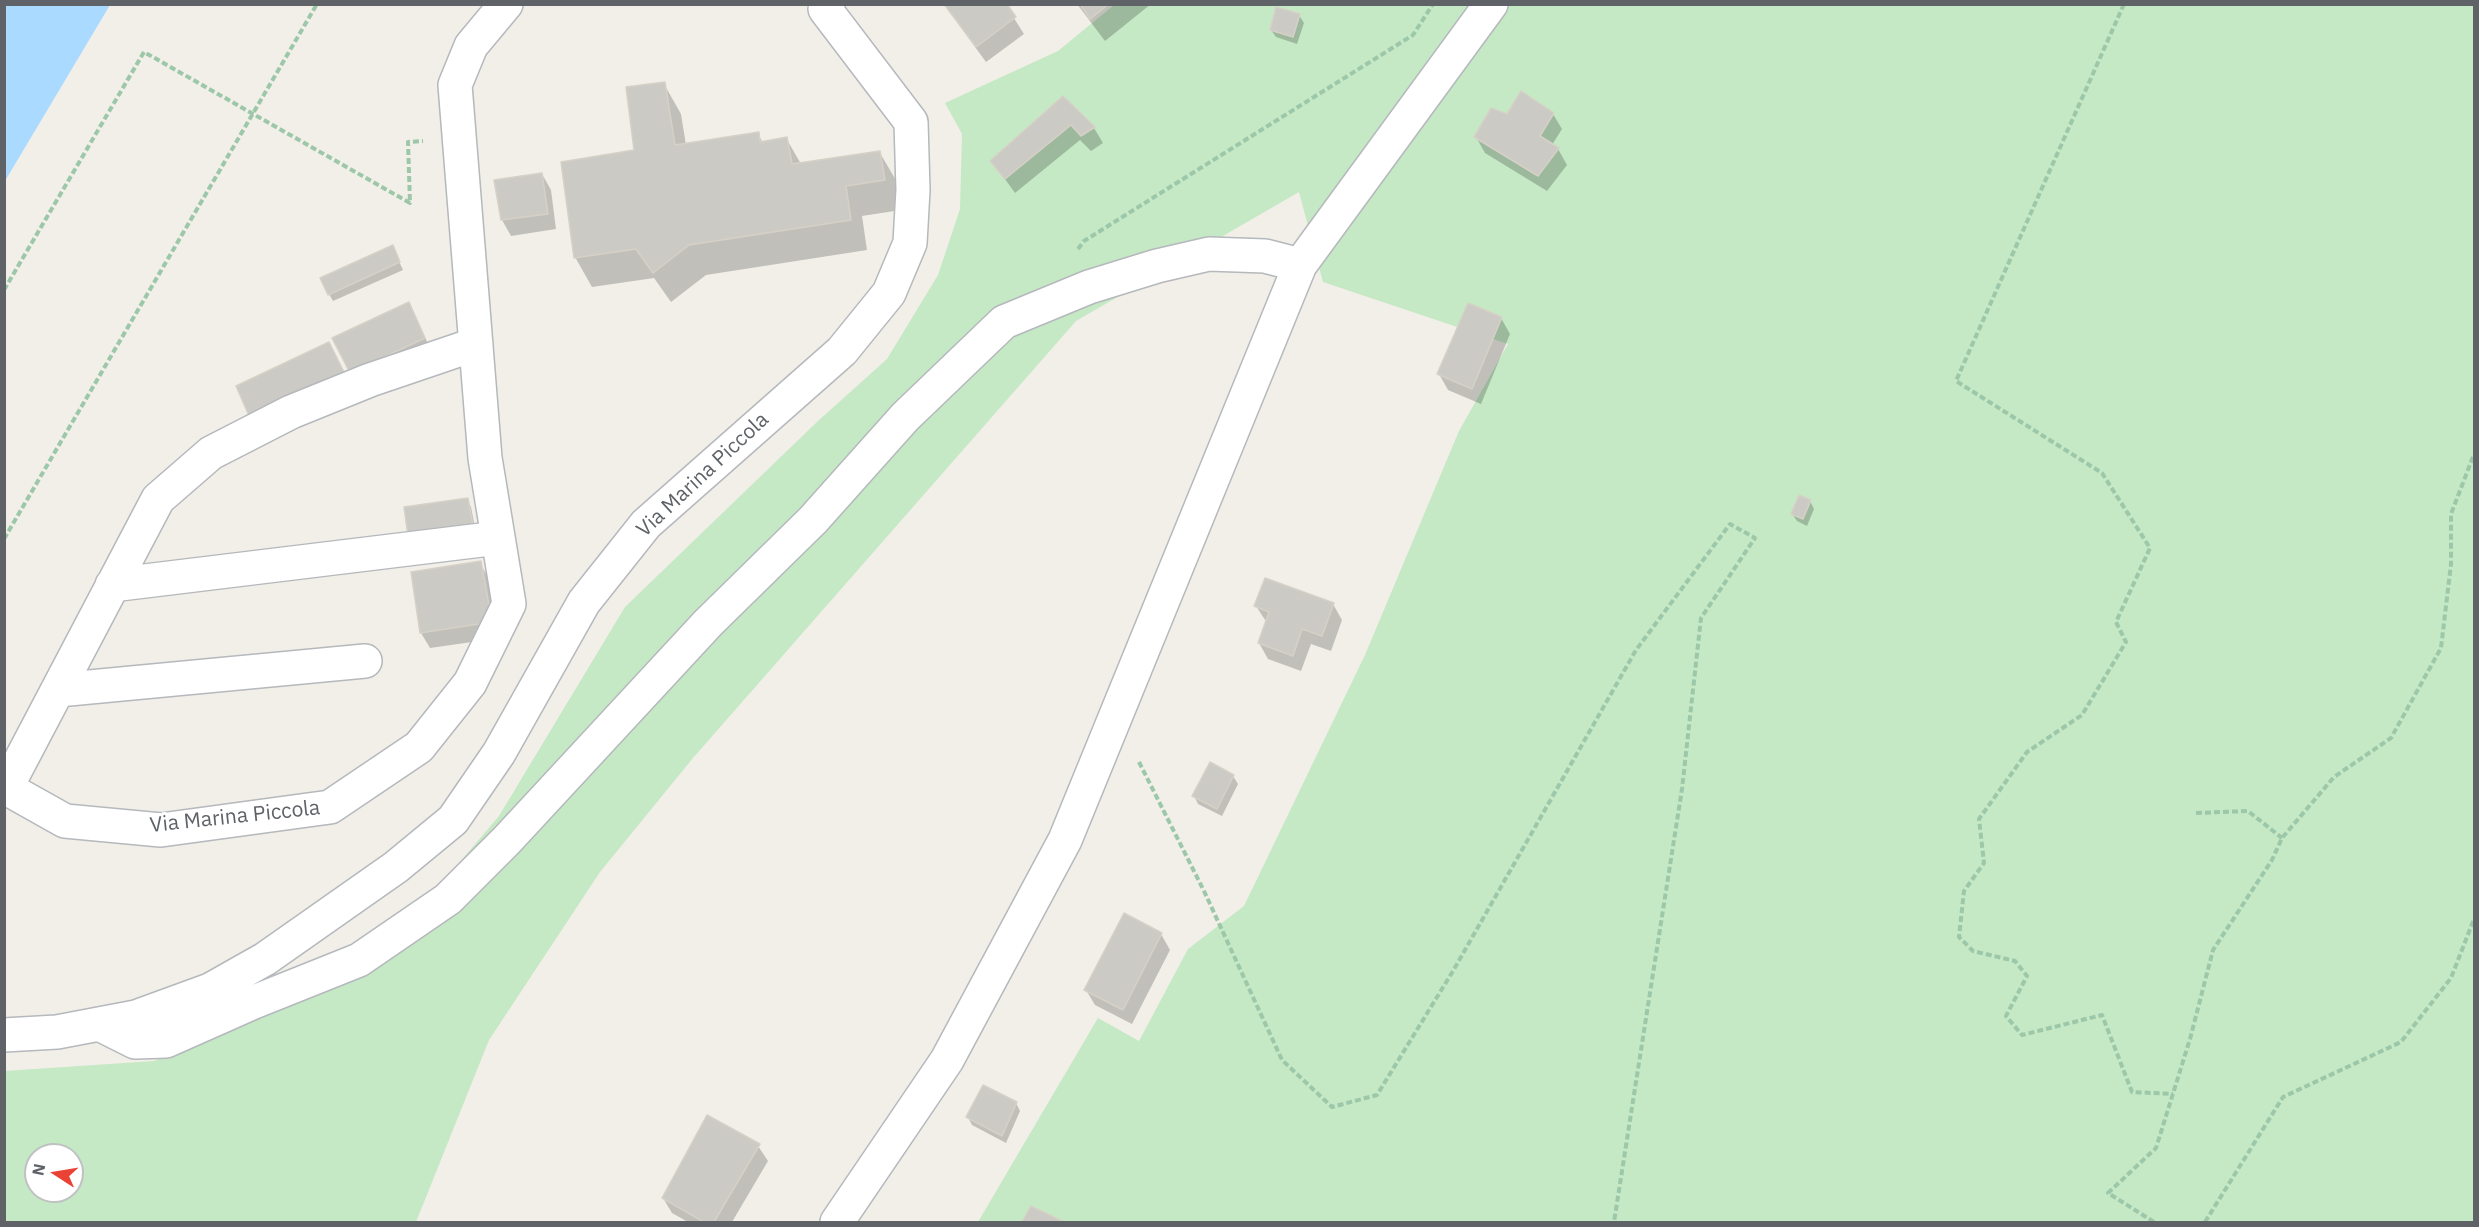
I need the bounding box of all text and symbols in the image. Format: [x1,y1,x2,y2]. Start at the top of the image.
street label: Via Marina Piccola [632,407,774,543]
street label: Via Marina Piccola [149,796,321,838]
north arrow [24,1143,84,1203]
text: N [27,1162,49,1177]

